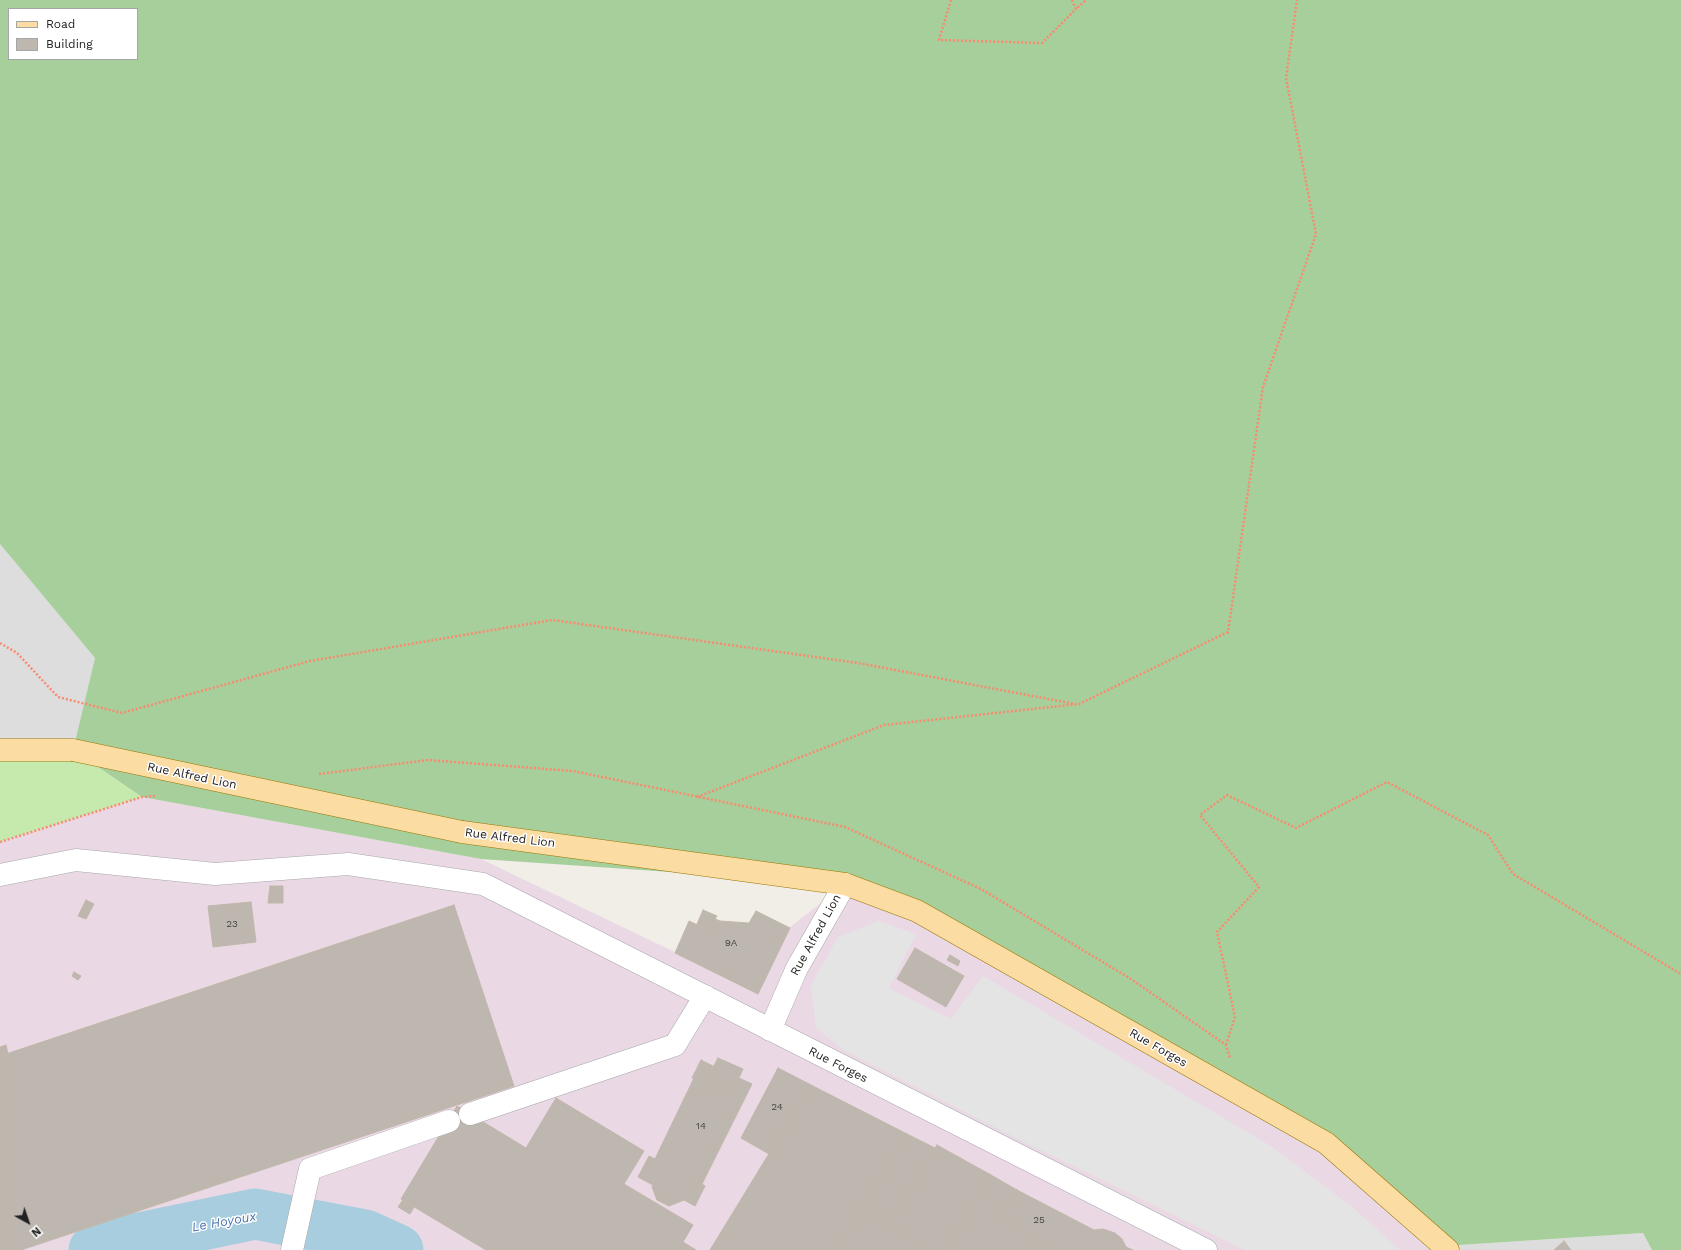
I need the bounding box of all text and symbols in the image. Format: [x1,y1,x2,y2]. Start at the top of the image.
legend [8,8,138,60]
text: Road [46,17,75,31]
text: Building [46,37,93,51]
street label: Rue Alfred Lion [146,760,238,792]
street label: Rue Alfred Lion [464,825,556,851]
street label: Rue Alfred Lion [788,892,844,978]
house number: 23 [226,918,238,930]
house number: 9A [725,937,737,949]
street label: Rue Forges [1127,1026,1189,1070]
street label: Rue Forges [806,1044,870,1086]
house number: 24 [771,1101,783,1113]
house number: 14 [696,1120,706,1132]
north arrow [8,1202,48,1242]
water label: Le Hoyoux [191,1209,257,1235]
house number: 25 [1033,1214,1045,1226]
text: N [29,1224,43,1239]

